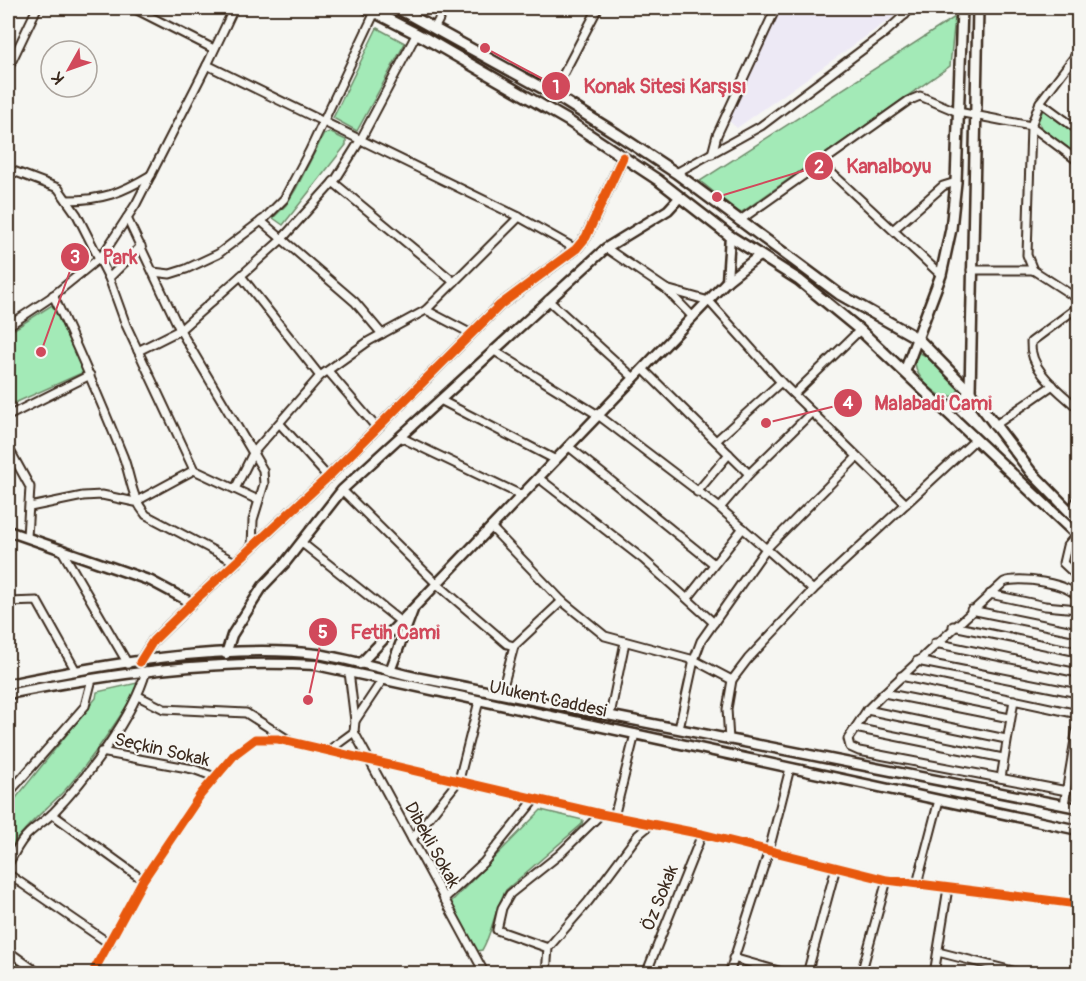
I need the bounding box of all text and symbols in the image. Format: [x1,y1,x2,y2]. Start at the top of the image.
north arrow [39,39,99,99]
callout: Konak Sitesi Karşısı [541,67,758,105]
text: K [47,68,69,88]
text: Konak Sitesi Karşısı [583,74,747,99]
text: 1 [552,76,560,99]
callout: Kanalboyu [804,147,943,185]
text: Kanalboyu [846,154,932,179]
text: 2 [814,156,824,179]
callout: Park [60,238,149,276]
text: Park [102,245,138,270]
text: 3 [70,246,80,269]
callout: Malabadi Cami [833,384,1004,422]
text: Malabadi Cami [874,391,992,416]
text: 4 [843,392,854,415]
callout: Fetih Cami [308,613,452,651]
text: Fetih Cami [350,620,440,645]
text: 5 [318,621,328,644]
street label: Ulukent Caddesi [487,675,609,723]
street label: Seçkin Sokak [112,728,212,772]
street label: Dibekli Sokak [399,798,465,892]
street label: Öz Sokak [636,861,684,934]

